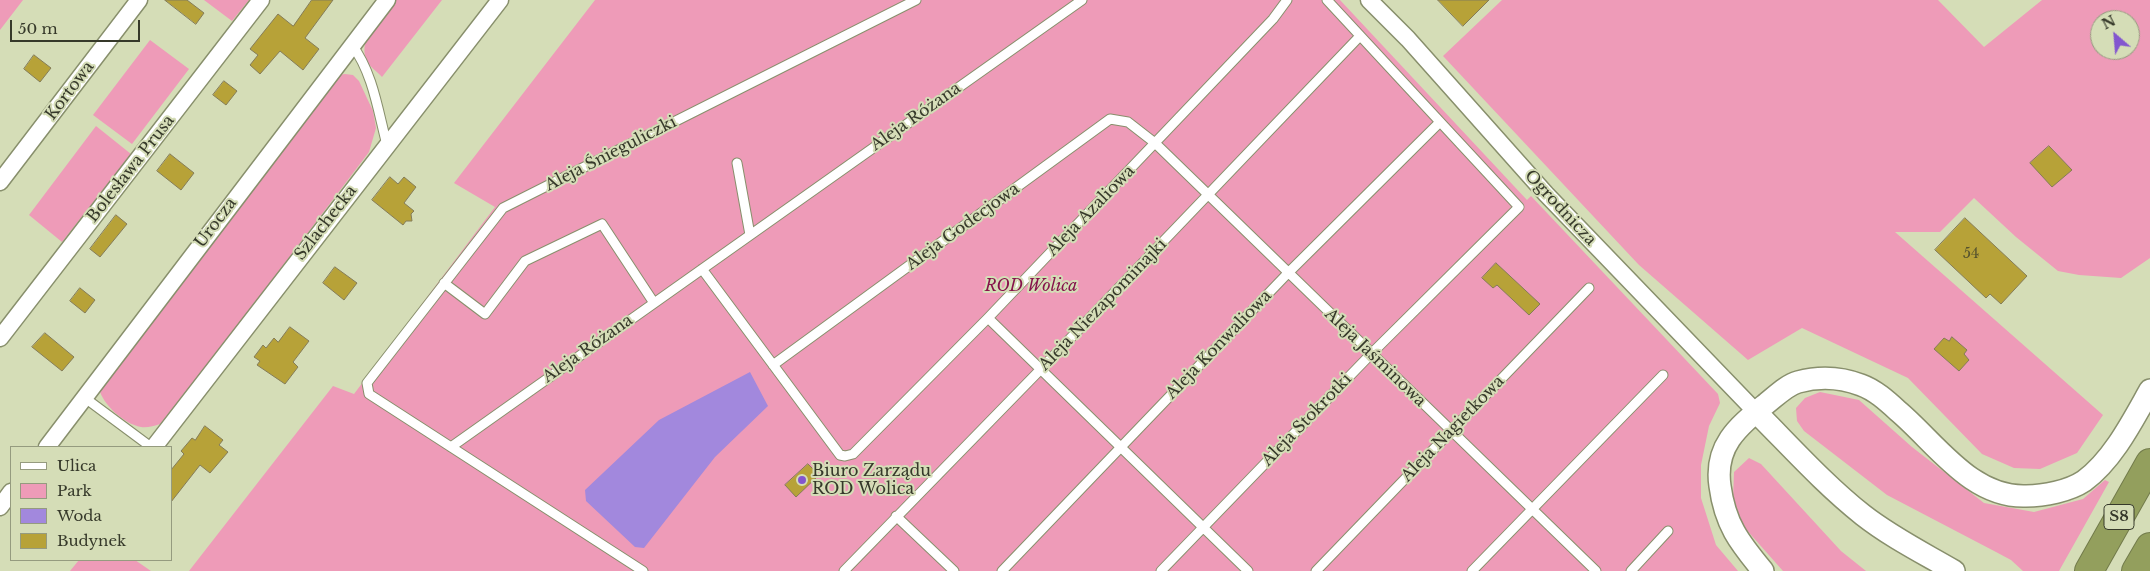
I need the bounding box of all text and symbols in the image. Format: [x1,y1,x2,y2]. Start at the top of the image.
scale bar [12,10,142,42]
north arrow [2090,10,2140,60]
text: N [2099,12,2119,34]
text: 50 m [18,19,58,38]
street label: Kortowa [42,58,98,124]
street label: Aleja Różana [867,79,965,155]
street label: Bolesława Prusa [83,112,179,226]
street label: Aleja Śnieguliczki [542,113,680,195]
street label: Aleja Azaliowa [1043,162,1139,260]
street label: Ogrodnicza [1520,166,1600,250]
street label: Aleja Godecjowa [903,179,1023,275]
street label: Szlachecka [291,182,361,264]
street label: Urocza [191,194,241,252]
street label: Aleja Niezapominajki [1035,235,1171,375]
house number: 54 [1963,246,1979,262]
park label: ROD Wolica [985,276,1077,296]
street label: Aleja Konwaliowa [1162,287,1276,403]
street label: Aleja Jaśminowa [1320,305,1430,411]
street label: Aleja Różana [539,311,637,387]
street label: Aleja Stokrotki [1258,370,1356,470]
street label: Aleja Nagietkowa [1398,372,1508,486]
legend [10,446,172,561]
text: Ulica [57,456,96,475]
place label: Biuro Zarządu ROD Wolica [812,461,931,499]
marker: Biuro Zarządu ROD Wolica [796,474,808,486]
text: Park [57,481,92,500]
road number: S8 [2104,504,2134,530]
text: Woda [57,506,102,525]
text: Budynek [57,531,126,550]

